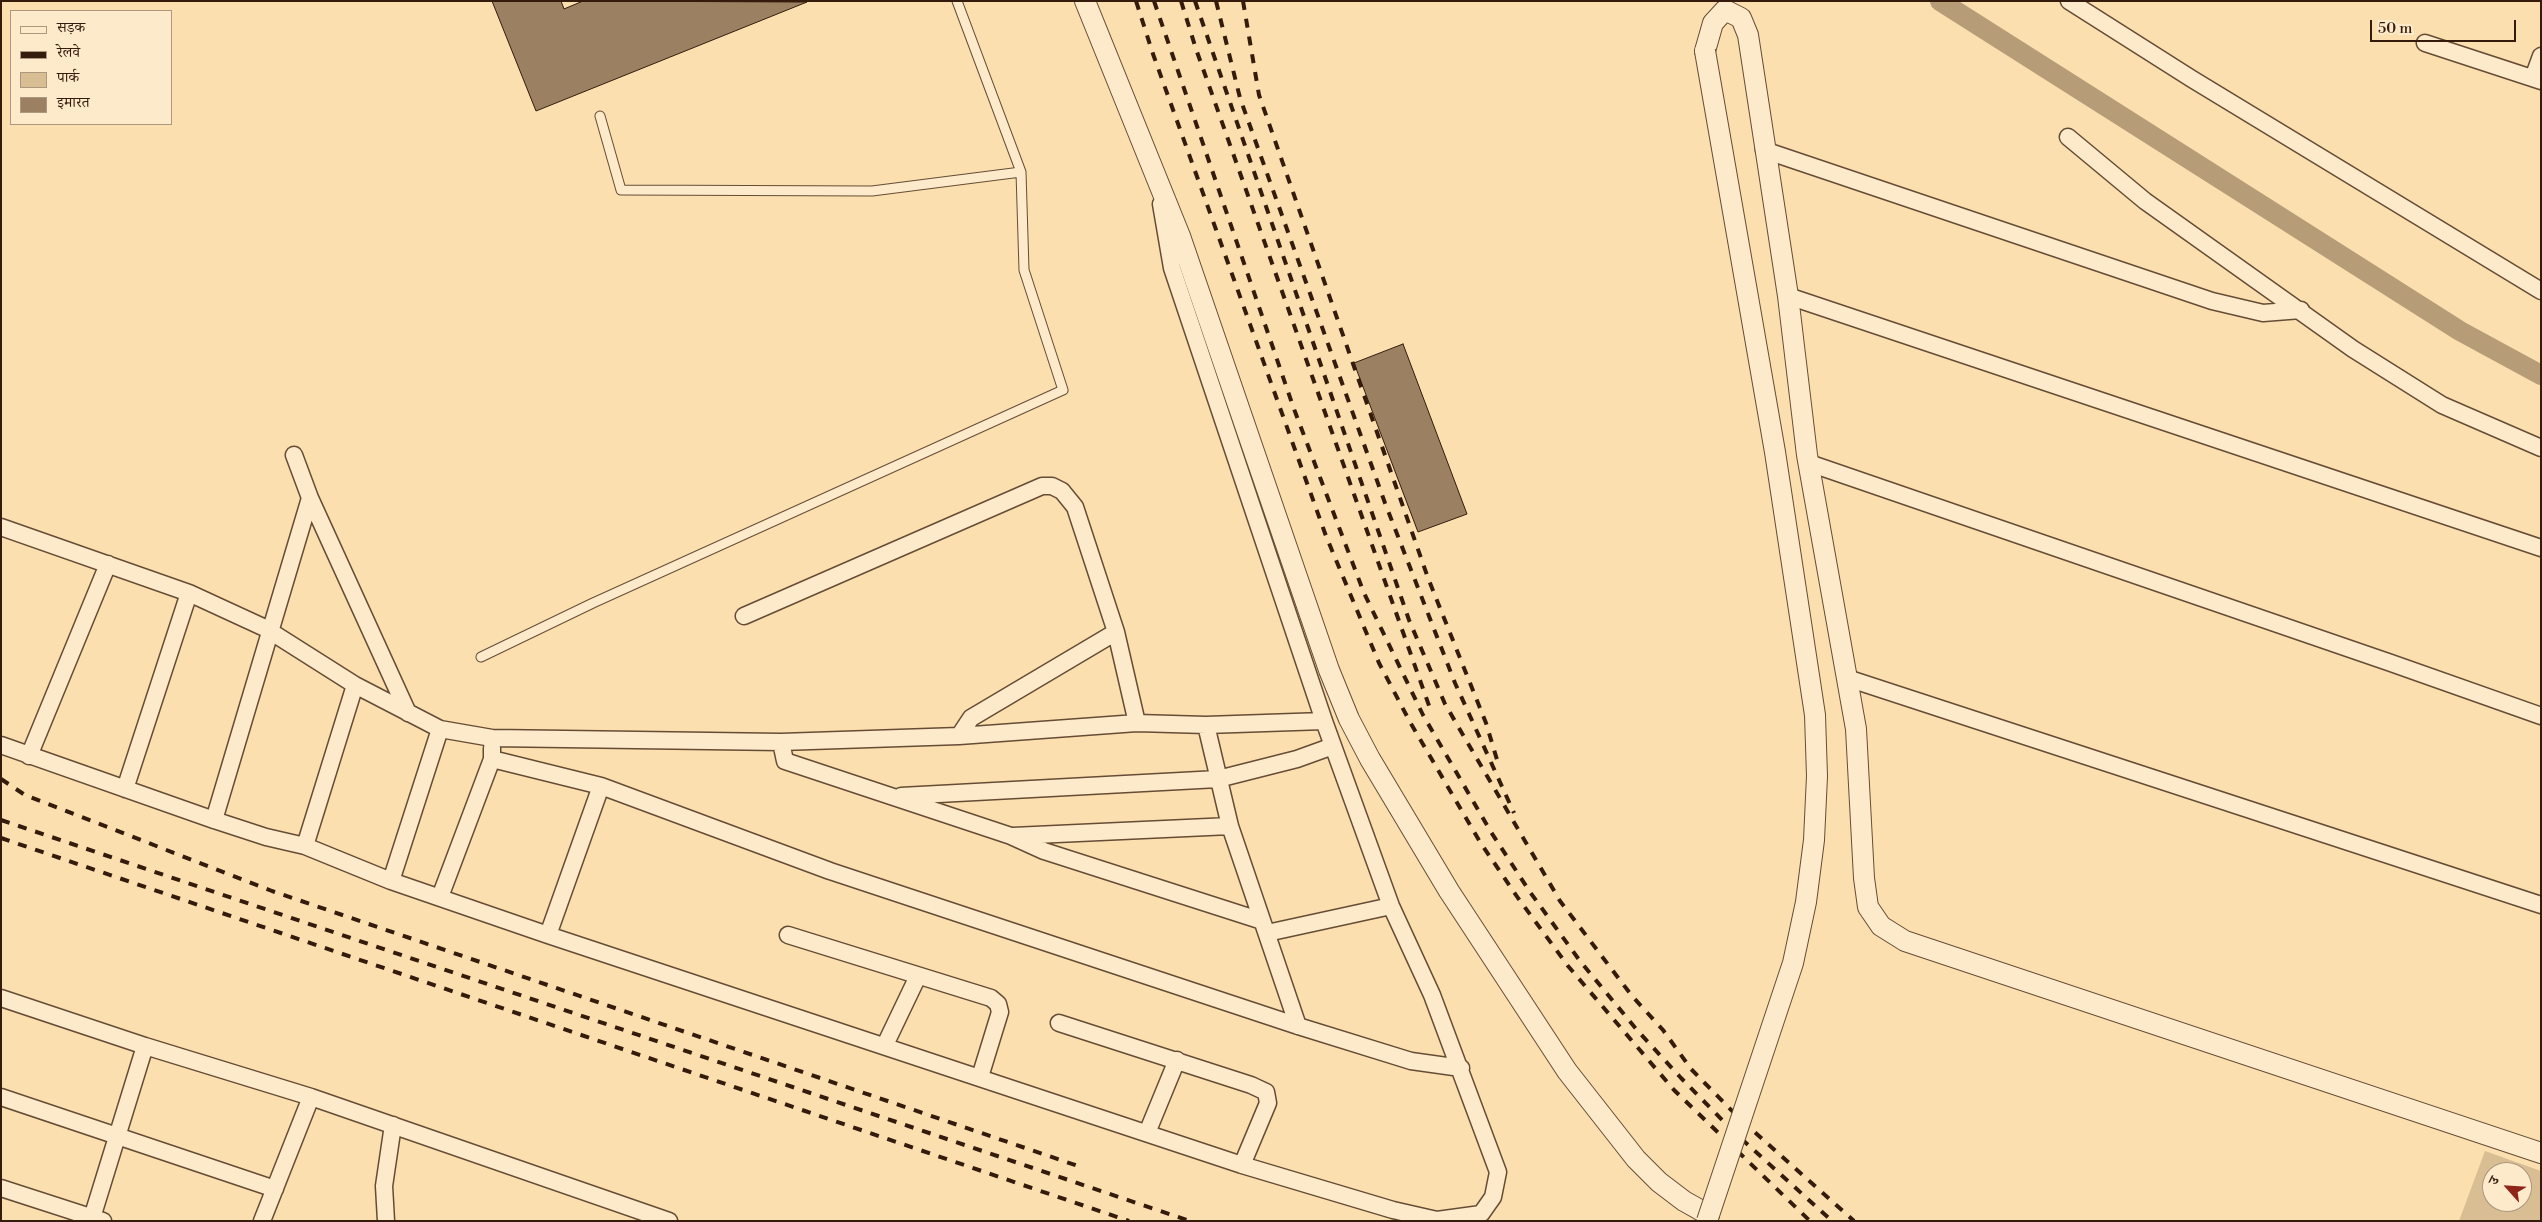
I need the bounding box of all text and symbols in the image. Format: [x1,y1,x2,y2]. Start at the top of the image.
legend [10,10,172,125]
scale bar [2372,10,2518,42]
text: सड़क [57,18,85,37]
text: 50 m [2378,19,2412,38]
text: रेलवे [57,43,80,62]
text: पार्क [57,68,79,87]
text: इमारत [57,93,90,112]
north arrow [2482,1162,2532,1212]
text: उ [2485,1174,2504,1188]

